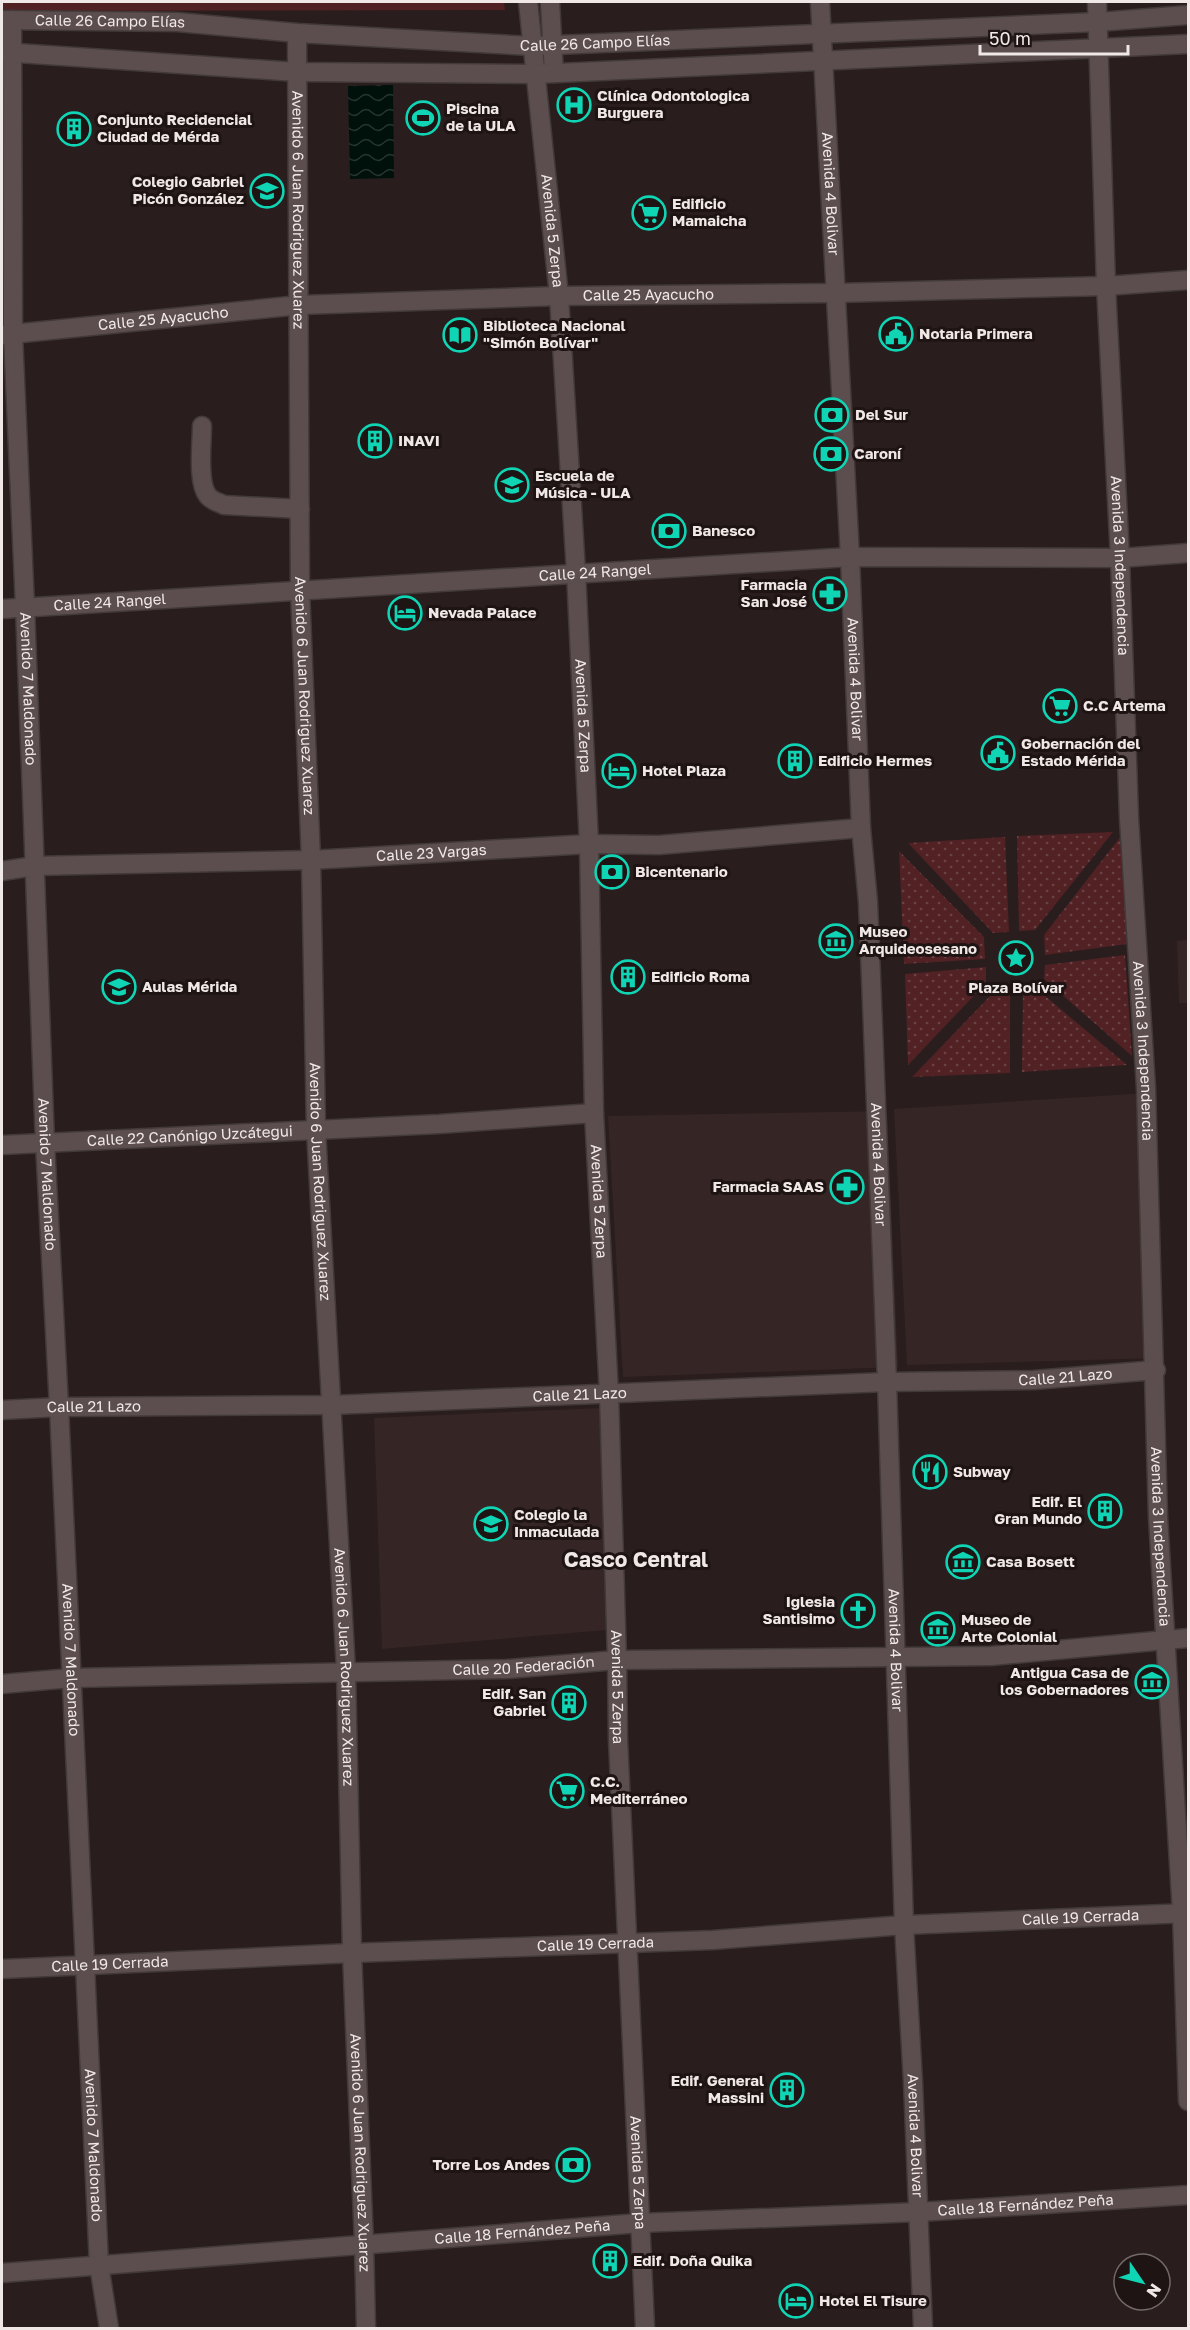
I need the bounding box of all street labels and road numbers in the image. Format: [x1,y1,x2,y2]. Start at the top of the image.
street label: Calle 26 Campo Elías [35,10,186,31]
street label: Calle 26 Campo Elías [519,30,671,54]
street label: Avenido 6 Juan Rodriguez Xuarez [289,91,309,330]
street label: Avenida 4 Bolivar [819,131,844,256]
street label: Avenida 5 Zerpa [538,173,568,288]
street label: Calle 25 Ayacucho [583,284,714,304]
street label: Calle 25 Ayacucho [97,302,229,333]
street label: Avenida 3 Independencia [1108,475,1133,656]
street label: Calle 24 Rangel [538,559,652,584]
street label: Avenido 6 Juan Rodriguez Xuarez [292,577,319,816]
street label: Calle 24 Rangel [53,589,167,614]
street label: Avenido 7 Maldonado [17,612,41,766]
street label: Avenida 4 Bolivar [844,617,867,741]
street label: Avenida 5 Zerpa [572,658,596,773]
street label: Calle 23 Vargas [375,840,487,864]
street label: Avenida 3 Independencia [1130,960,1157,1141]
street label: Avenido 6 Juan Rodriguez Xuarez [307,1062,335,1302]
street label: Avenido 7 Maldonado [35,1097,61,1251]
street label: Avenida 4 Bolivar [868,1102,891,1227]
street label: Calle 22 Canónigo Uzcátegui [86,1121,293,1149]
street label: Avenida 5 Zerpa [588,1144,612,1259]
street label: Calle 21 Lazo [1018,1364,1113,1388]
street label: Calle 21 Lazo [532,1383,627,1405]
street label: Calle 21 Lazo [46,1396,141,1416]
street label: Avenida 3 Independencia [1148,1446,1175,1627]
street label: Avenido 6 Juan Rodriguez Xuarez [331,1547,358,1787]
street label: Avenido 7 Maldonado [59,1583,84,1737]
street label: Avenida 4 Bolivar [885,1588,907,1712]
street label: Avenida 5 Zerpa [608,1630,628,1744]
street label: Calle 20 Federación [452,1652,595,1678]
street label: Calle 19 Cerrada [1022,1905,1140,1928]
street label: Calle 19 Cerrada [536,1932,654,1954]
street label: Calle 19 Cerrada [51,1951,169,1975]
street label: Avenido 6 Juan Rodriguez Xuarez [347,2033,375,2273]
street label: Avenido 7 Maldonado [82,2068,107,2222]
street label: Avenida 4 Bolivar [905,2073,928,2198]
street label: Avenida 5 Zerpa [627,2115,650,2230]
street label: Calle 18 Fernández Peña [937,2190,1114,2219]
street label: Calle 18 Fernández Peña [434,2215,611,2247]

